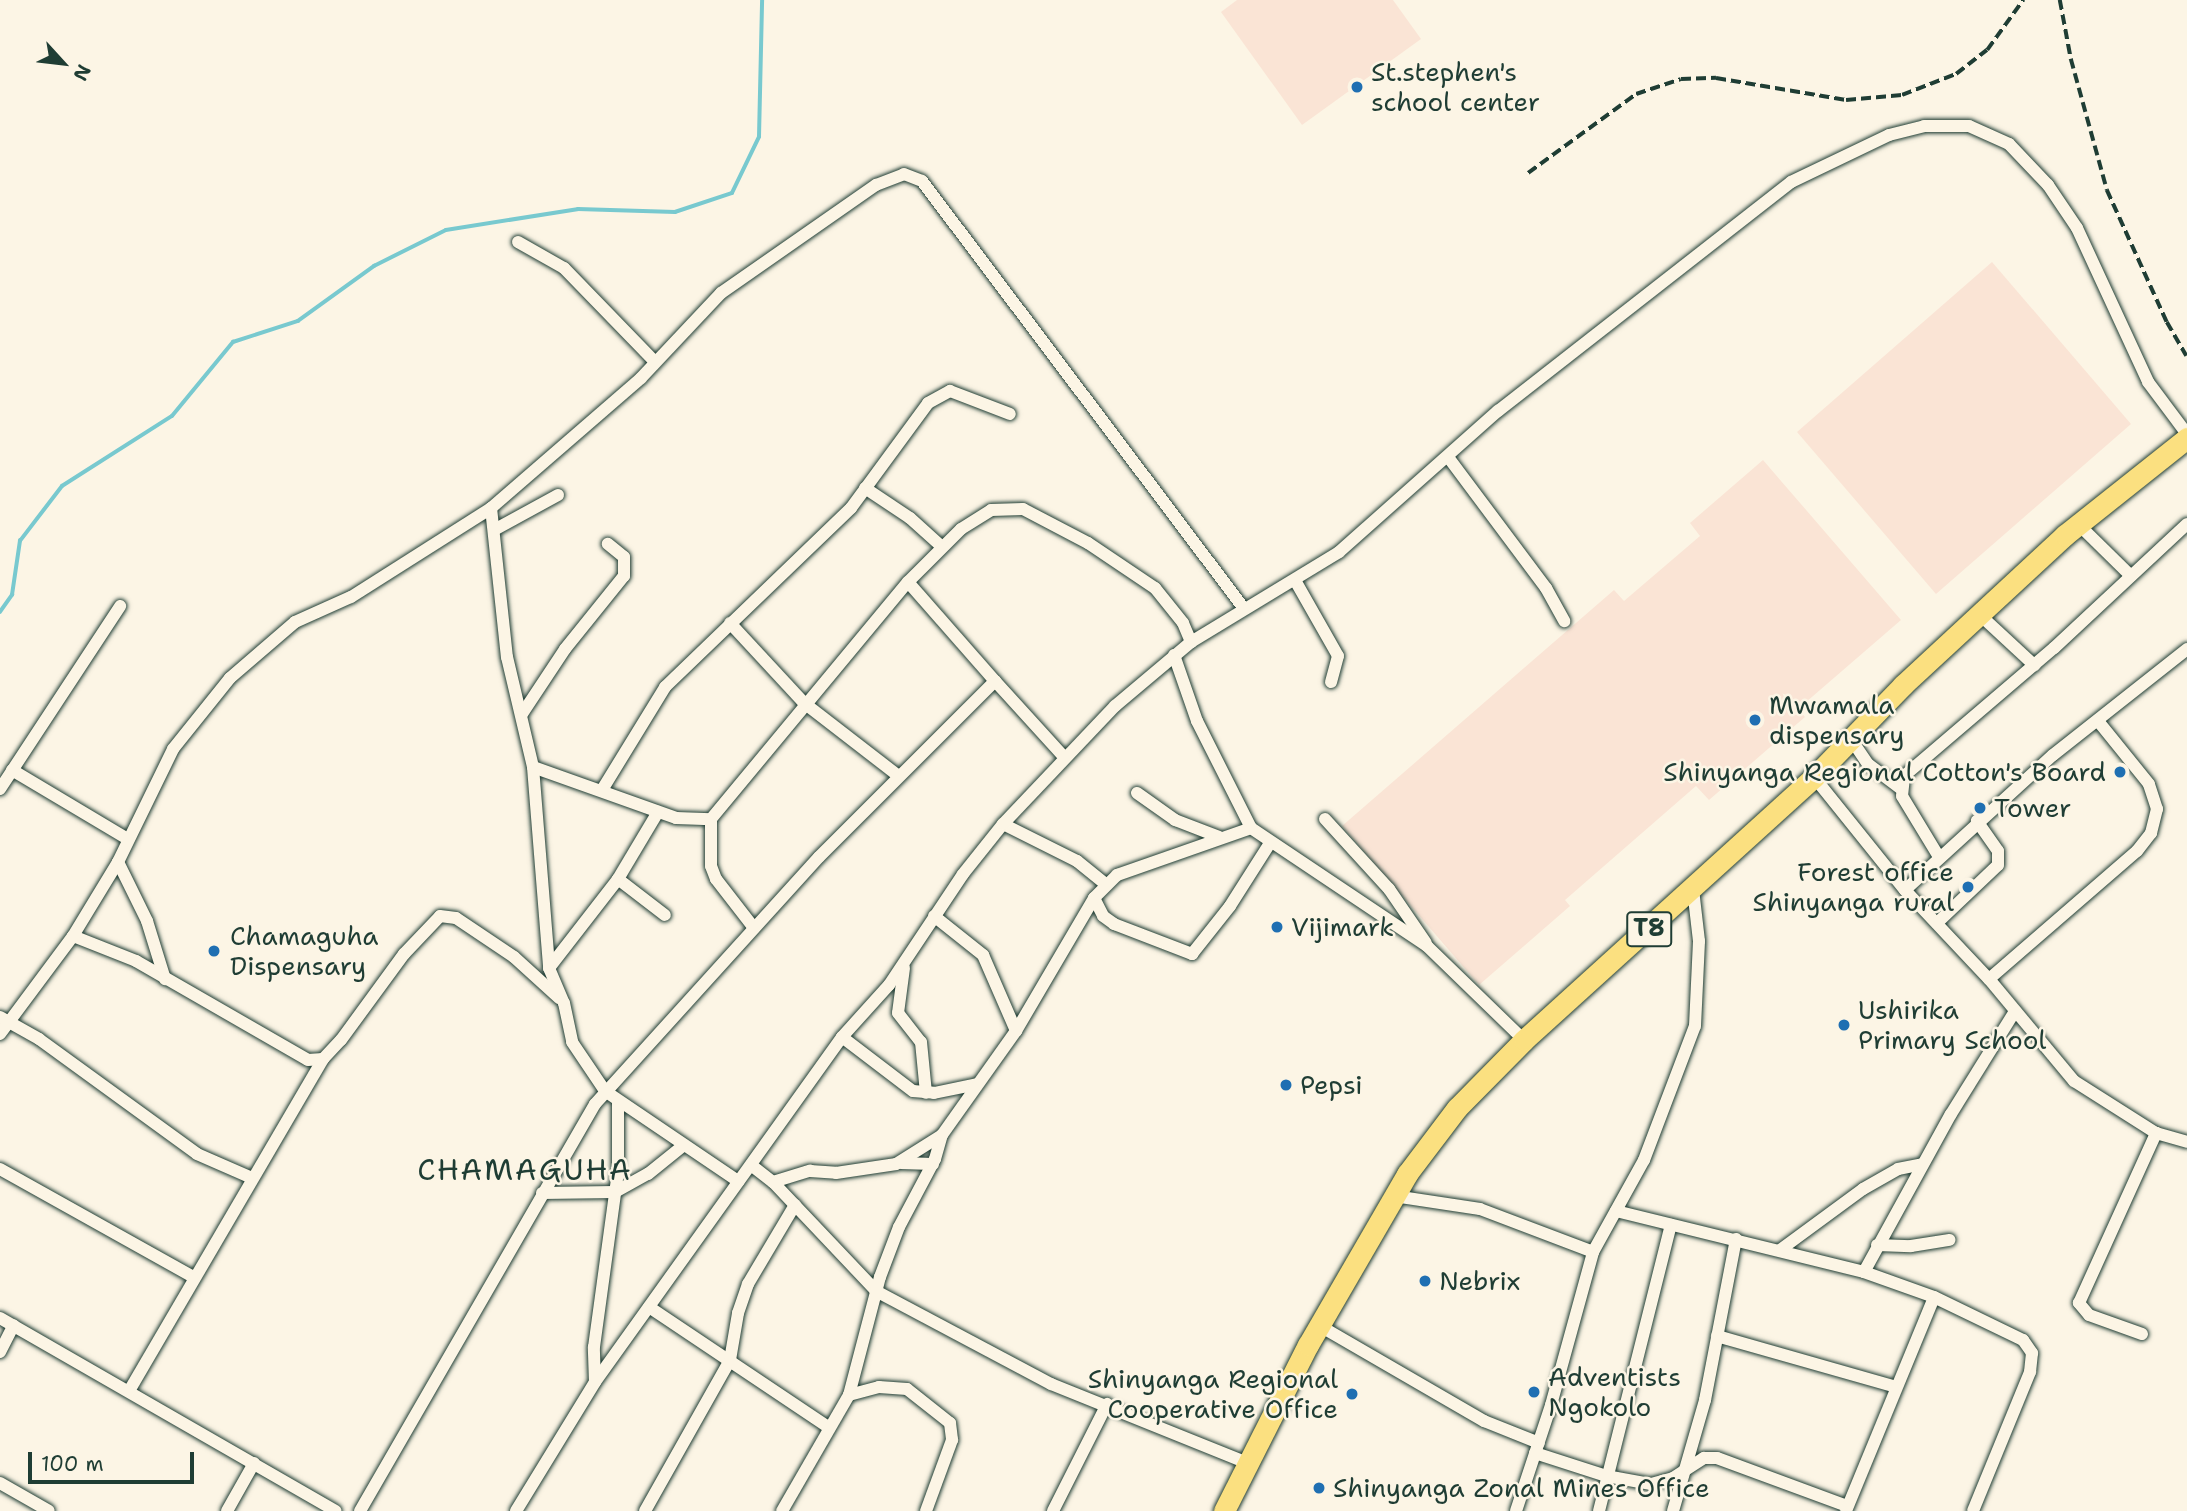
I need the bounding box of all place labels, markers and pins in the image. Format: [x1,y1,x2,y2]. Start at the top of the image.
place label: St.stephen's school center [1371,56,1540,118]
marker: St.stephen's school center [1349,79,1365,95]
place label: Mwamala dispensary [1769,689,1904,750]
marker: Mwamala dispensary [1747,712,1763,728]
place label: Shinyanga Regional Cotton's Board [1663,756,2106,788]
marker: Shinyanga Regional Cotton's Board [2112,764,2128,780]
place label: Tower [1994,792,2071,824]
marker: Tower [1972,800,1988,816]
place label: Forest office Shinyanga rural [1753,856,1954,917]
marker: Forest office Shinyanga rural [1960,879,1976,895]
place label: Vijimark [1291,911,1394,943]
marker: Vijimark [1269,919,1285,935]
place label: Chamaguha Dispensary [230,920,379,982]
marker: Chamaguha Dispensary [204,941,224,961]
place label: Ushirika Primary School [1858,994,2046,1056]
marker: Ushirika Primary School [1836,1017,1852,1033]
place label: Pepsi [1300,1069,1363,1101]
marker: Pepsi [1278,1077,1294,1093]
place label: Nebrix [1439,1265,1520,1297]
marker: Nebrix [1417,1273,1433,1289]
place label: Adventists Ngokolo [1548,1361,1681,1422]
place label: Shinyanga Regional Cooperative Office [1088,1363,1338,1424]
marker: Adventists Ngokolo [1526,1384,1542,1400]
marker: Shinyanga Regional Cooperative Office [1344,1386,1360,1402]
place label: Shinyanga Zonal Mines Office [1333,1472,1710,1504]
marker: Shinyanga Zonal Mines Office [1311,1480,1327,1496]

